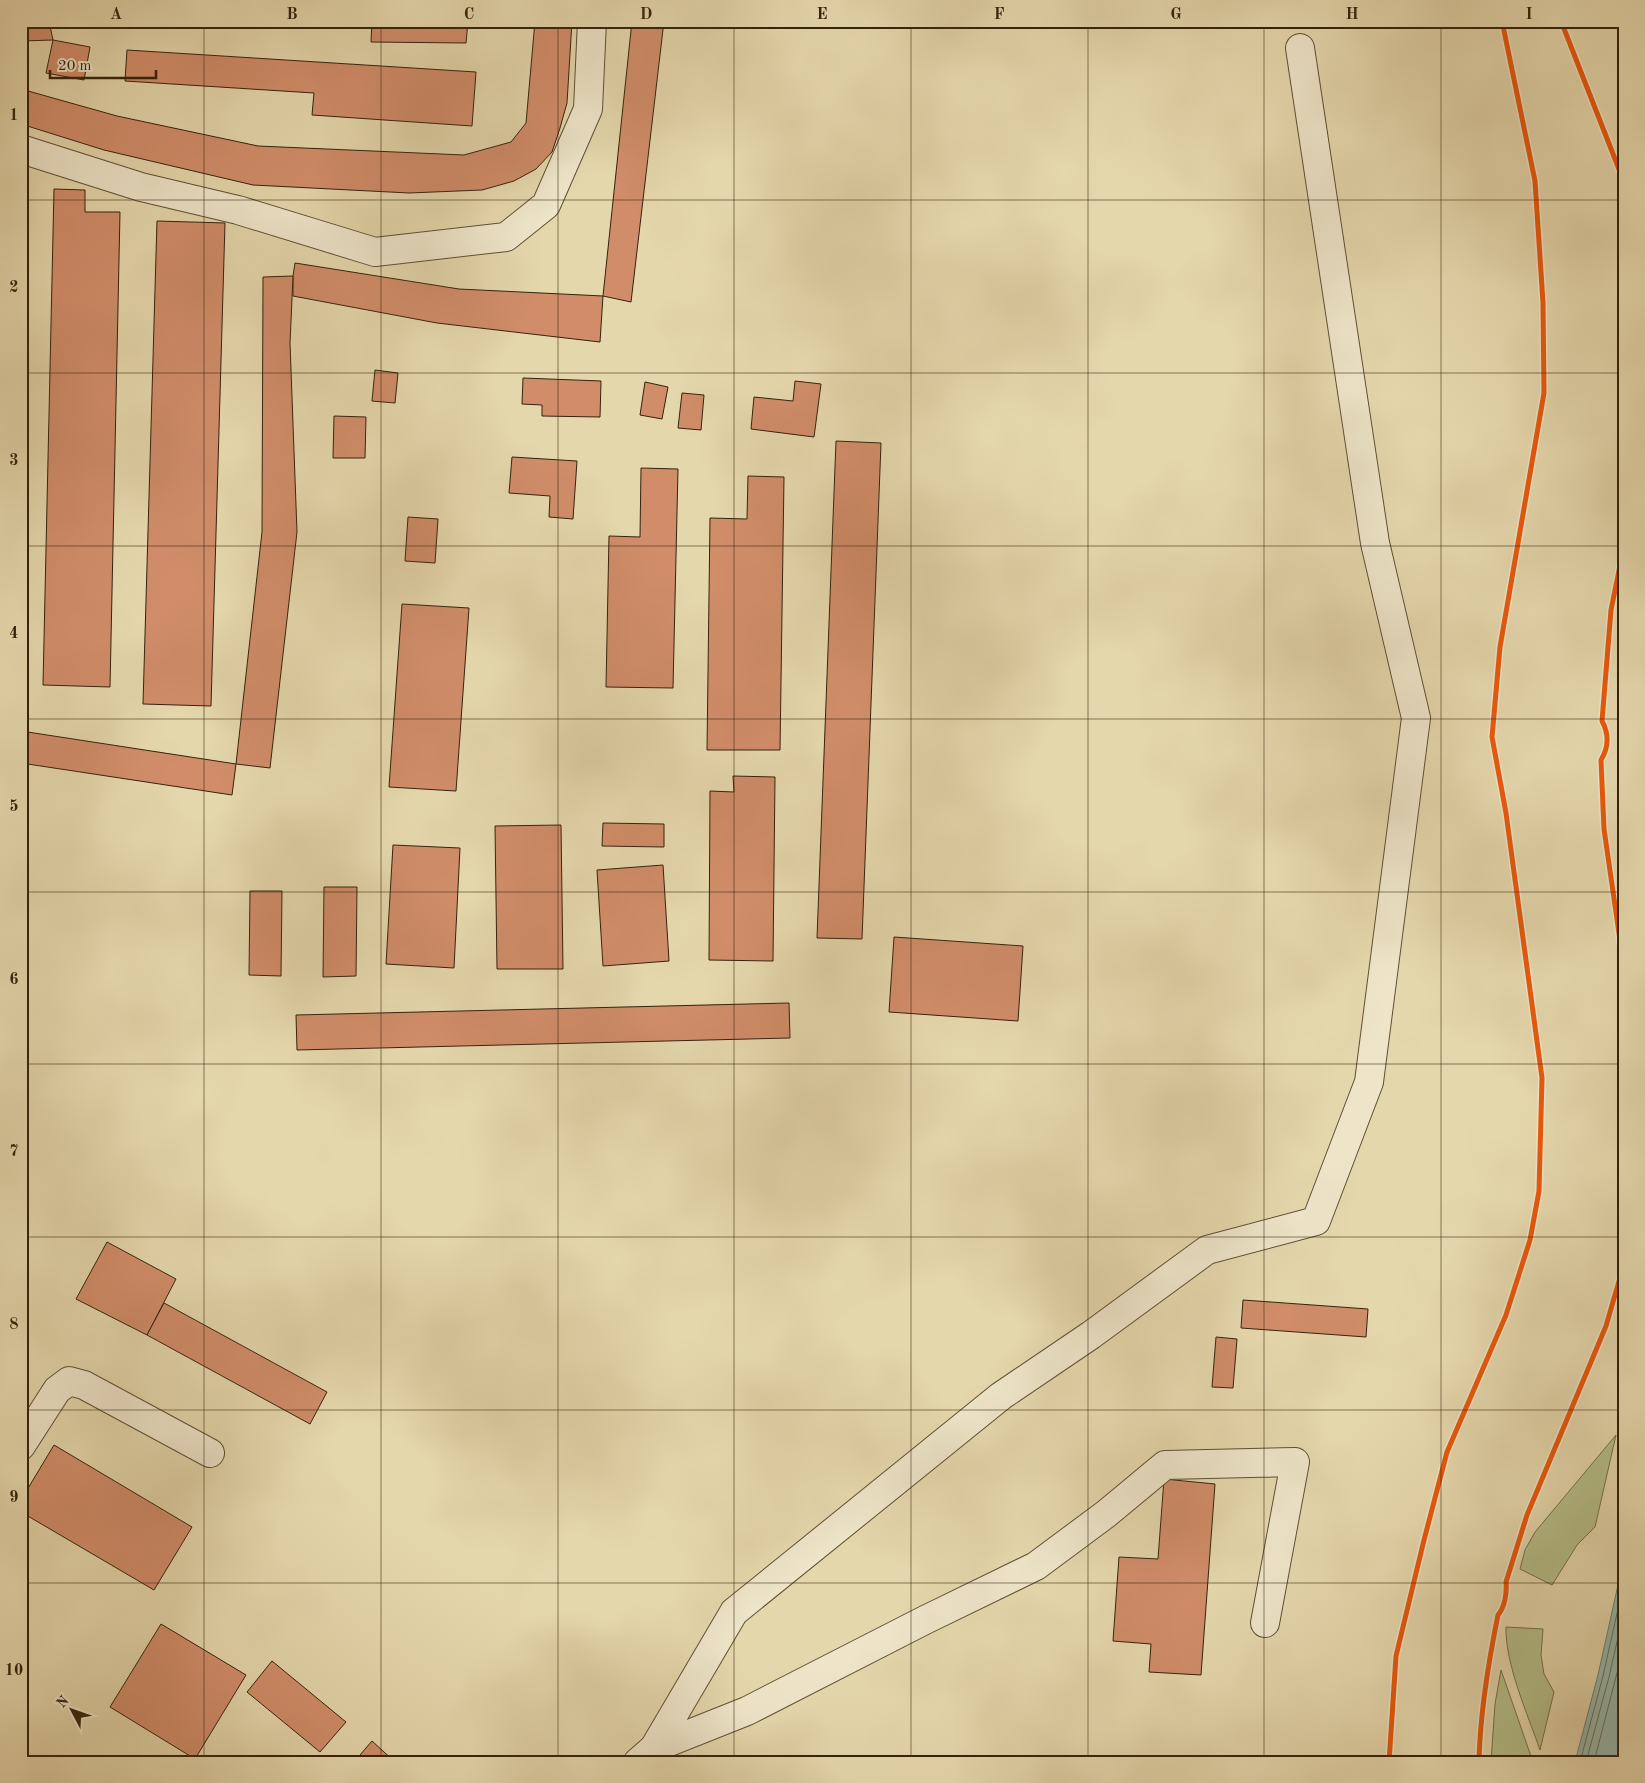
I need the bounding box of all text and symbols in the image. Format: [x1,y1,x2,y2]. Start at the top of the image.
text: A [110,7,122,23]
text: B [286,7,298,23]
text: C [464,7,474,23]
text: D [640,7,652,23]
text: E [816,7,828,23]
text: F [994,7,1005,23]
text: G [1170,7,1182,23]
text: H [1345,7,1359,23]
text: I [1525,7,1533,23]
scale bar [50,48,156,80]
text: 20 m [58,59,92,74]
text: 1 [9,108,19,124]
text: 2 [9,280,19,296]
text: 3 [9,453,19,469]
text: 4 [9,626,19,642]
text: 5 [9,799,19,815]
text: 6 [9,972,19,988]
text: 7 [9,1144,19,1160]
text: 8 [9,1317,19,1333]
text: 9 [9,1490,19,1506]
text: 10 [5,1663,23,1679]
north arrow [48,1686,98,1736]
text: N [54,1693,72,1711]

